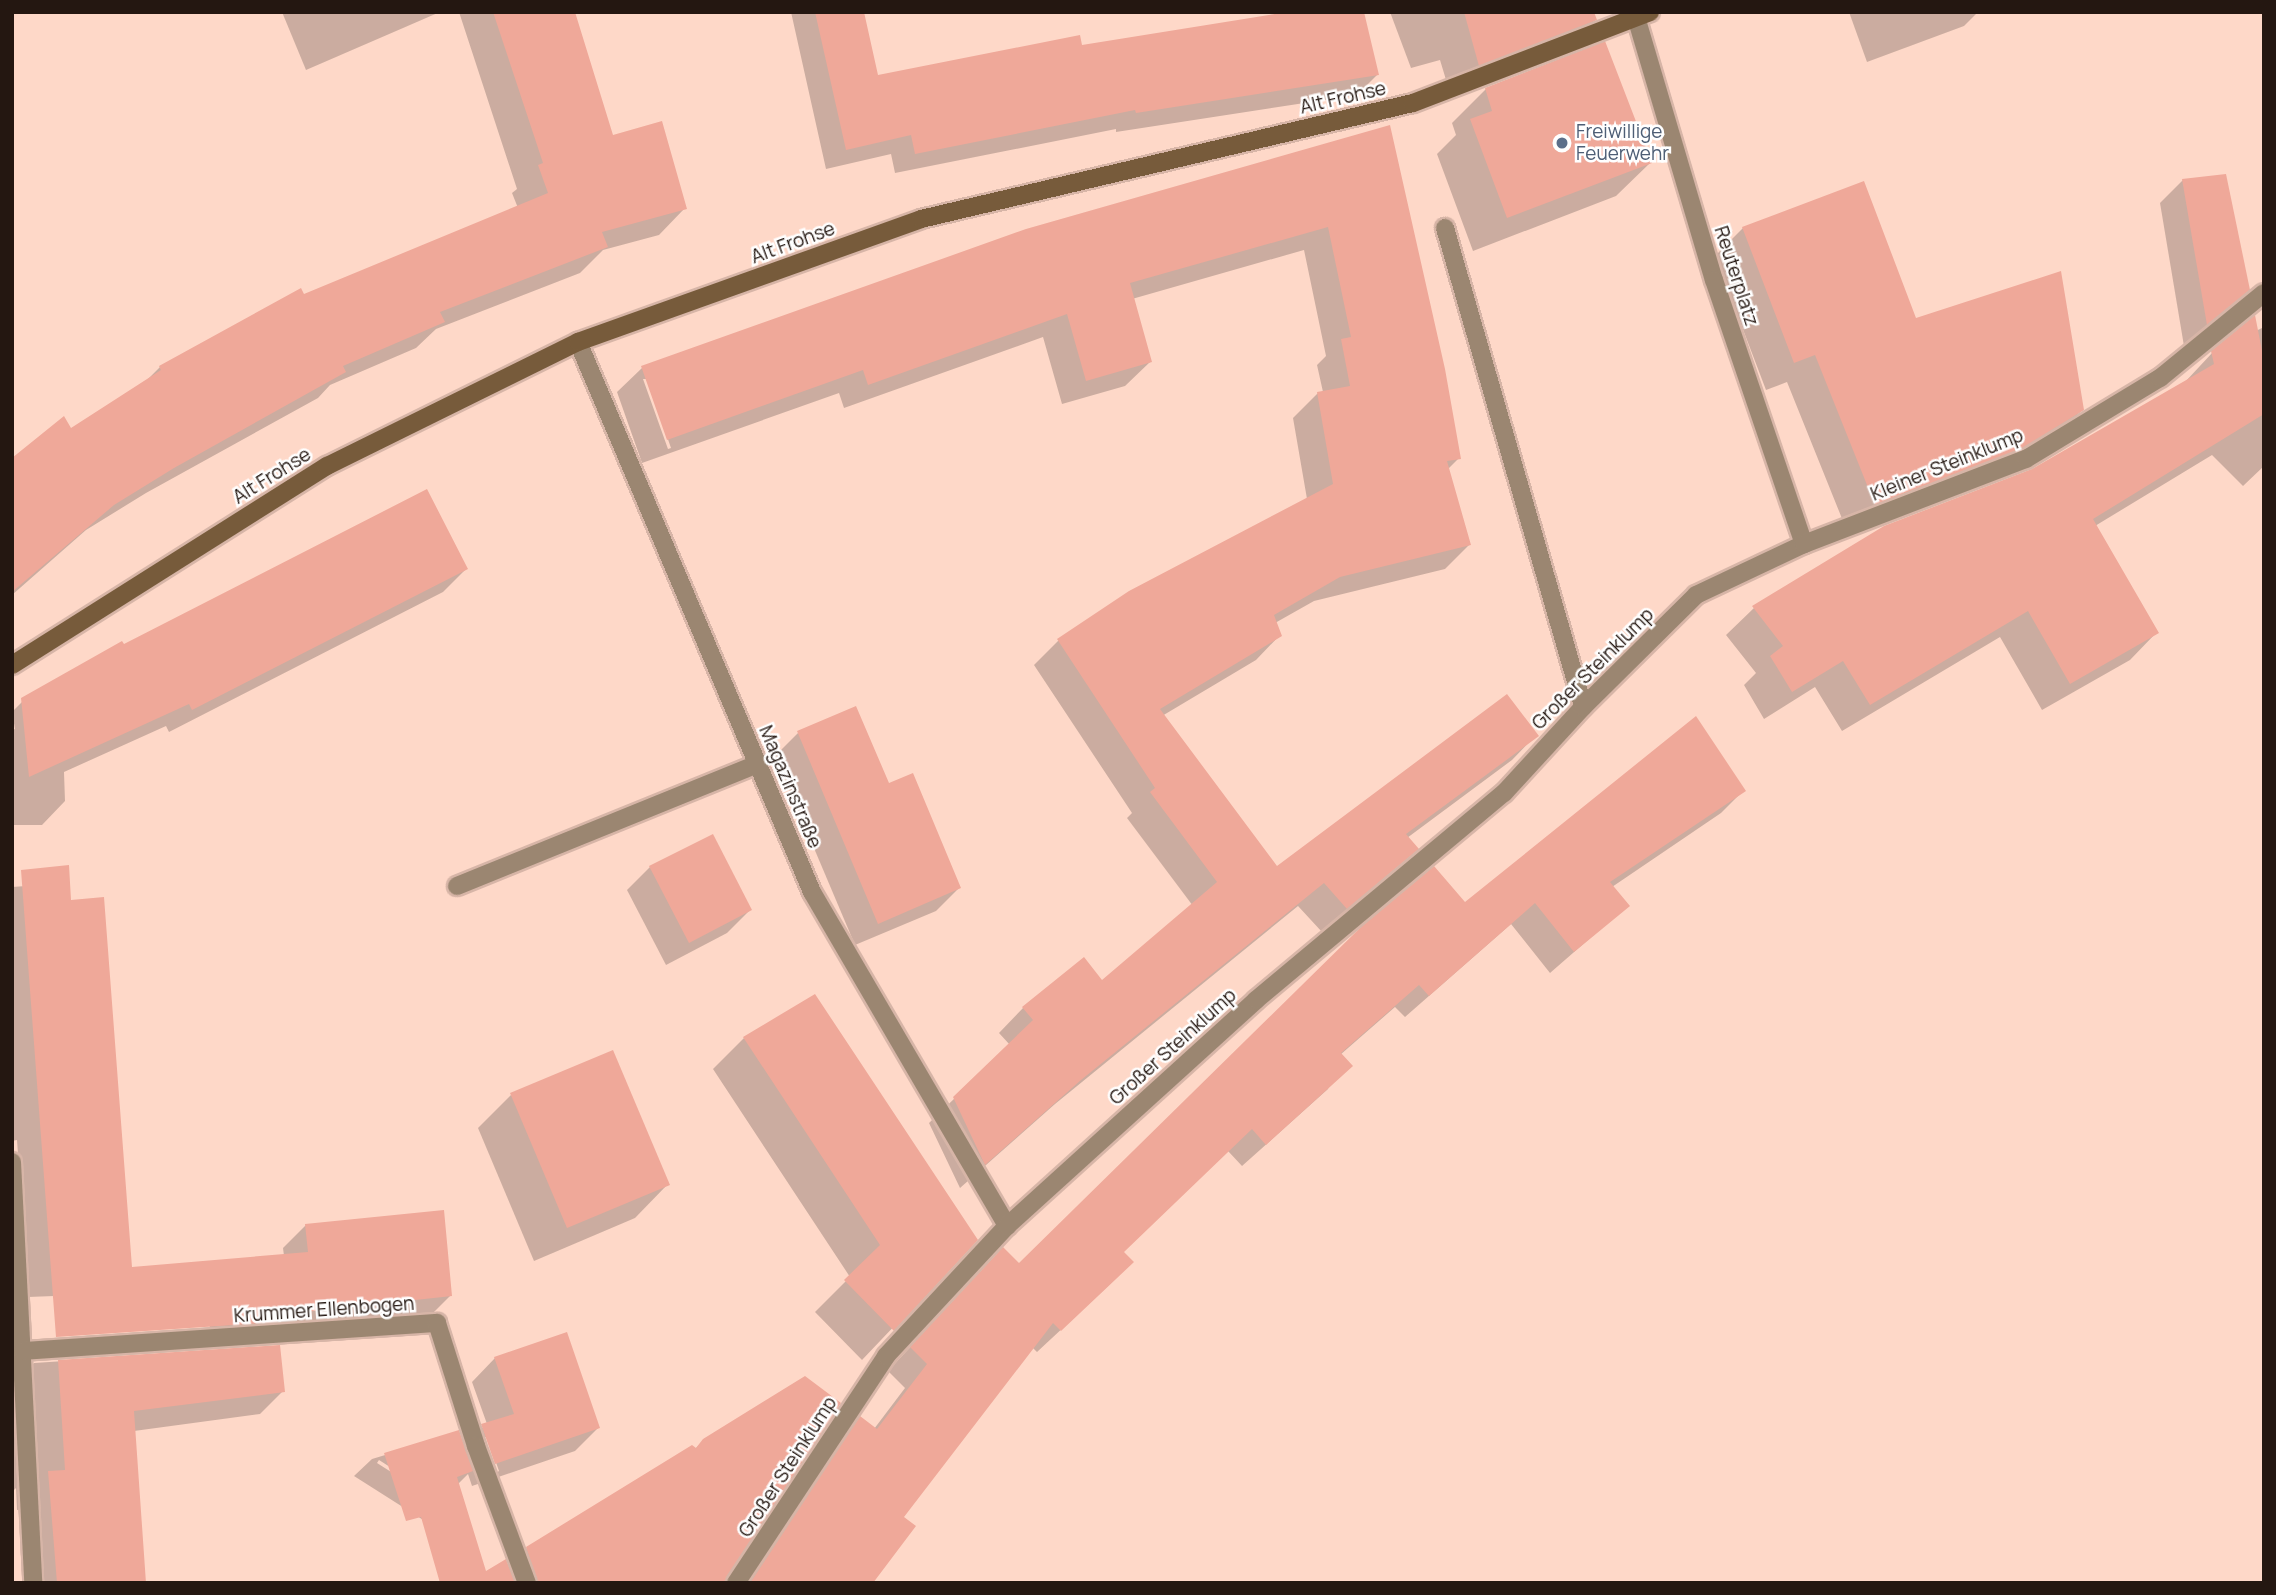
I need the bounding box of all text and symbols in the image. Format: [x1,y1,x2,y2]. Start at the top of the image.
street label: Alt Frohse [1298,77,1388,119]
place label: Freiwillige Feuerwehr [1576,121,1669,165]
marker: Freiwillige Feuerwehr [1554,135,1570,151]
street label: Alt Frohse [748,217,838,269]
street label: Reuterplatz [1709,223,1763,329]
street label: Kleiner Steinklump [1867,424,2027,506]
street label: Alt Frohse [229,443,315,509]
street label: Großer Steinklump [1527,603,1659,735]
street label: Magazinstraße [754,722,826,852]
street label: Großer Steinklump [1105,984,1241,1110]
street label: Krummer Ellenbogen [233,1292,415,1328]
street label: Großer Steinklump [734,1393,842,1541]

